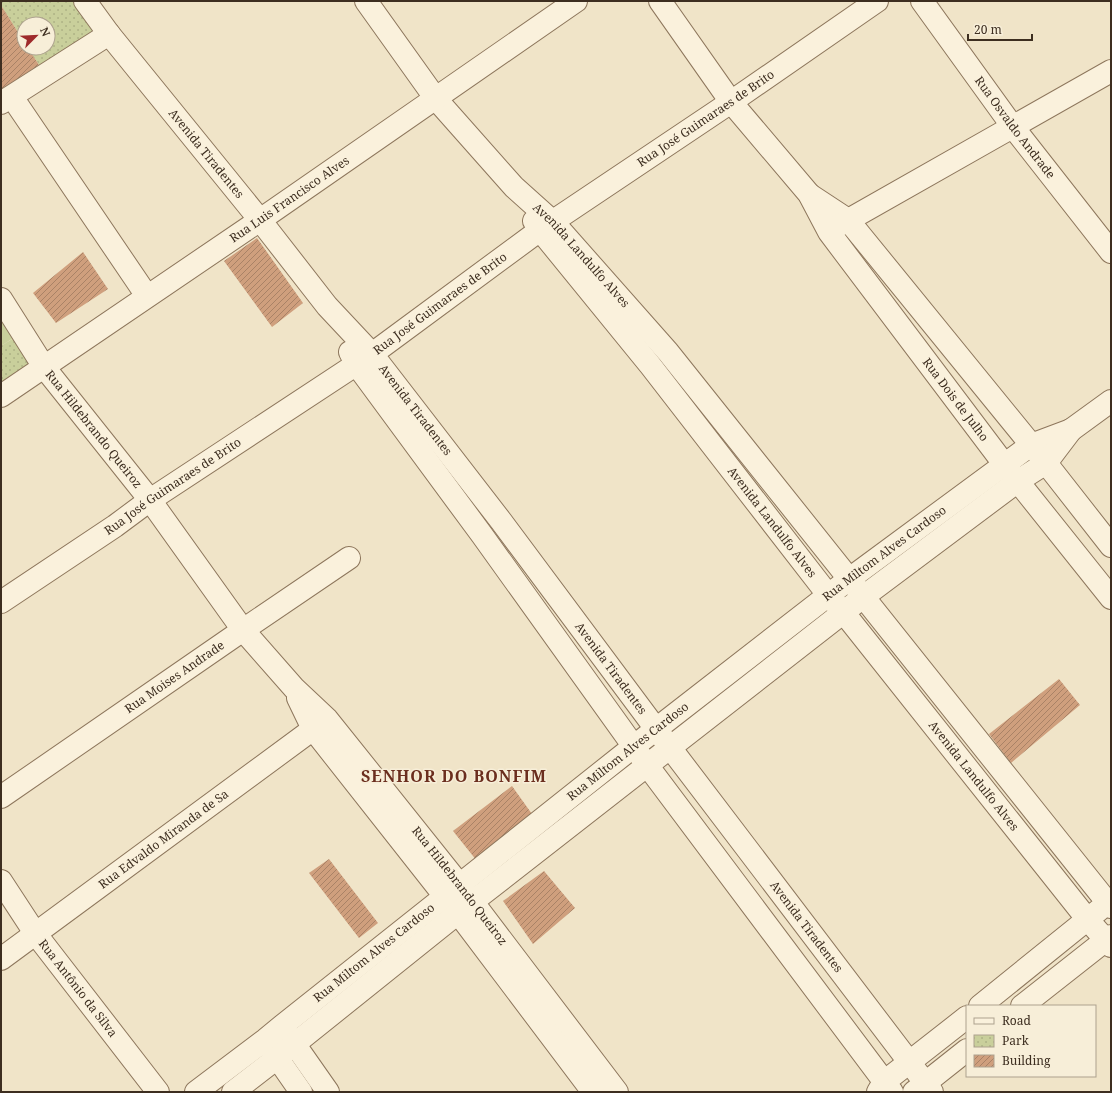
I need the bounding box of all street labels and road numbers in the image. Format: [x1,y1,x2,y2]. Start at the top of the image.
street label: Rua José Guimaraes de Brito [634,65,778,171]
street label: Rua Osvaldo Andrade [971,73,1059,182]
street label: Avenida Tiradentes [165,105,248,202]
street label: Rua Luis Francisco Alves [226,152,352,246]
street label: Avenida Landulfo Alves [529,199,634,311]
street label: Rua José Guimaraes de Brito [369,248,510,358]
street label: Rua Dois de Julho [919,354,993,445]
street label: Avenida Tiradentes [375,361,456,459]
street label: Rua Hildebrando Queiroz [42,366,146,492]
street label: Rua José Guimaraes de Brito [101,433,244,539]
street label: Avenida Landulfo Alves [724,463,821,581]
street label: Rua Miltom Alves Cardoso [819,501,950,605]
street label: Avenida Tiradentes [571,618,651,718]
street label: Rua Moises Andrade [121,636,228,717]
street label: Rua Miltom Alves Cardoso [563,698,692,804]
street label: Avenida Landulfo Alves [925,717,1023,834]
street label: Rua Edvaldo Miranda de Sa [95,785,232,892]
street label: Rua Hildebrando Queiroz [408,823,512,949]
street label: Avenida Tiradentes [766,877,847,976]
street label: Rua Miltom Alves Cardoso [310,899,438,1006]
street label: Rua Antônio da Silva [35,935,122,1041]

